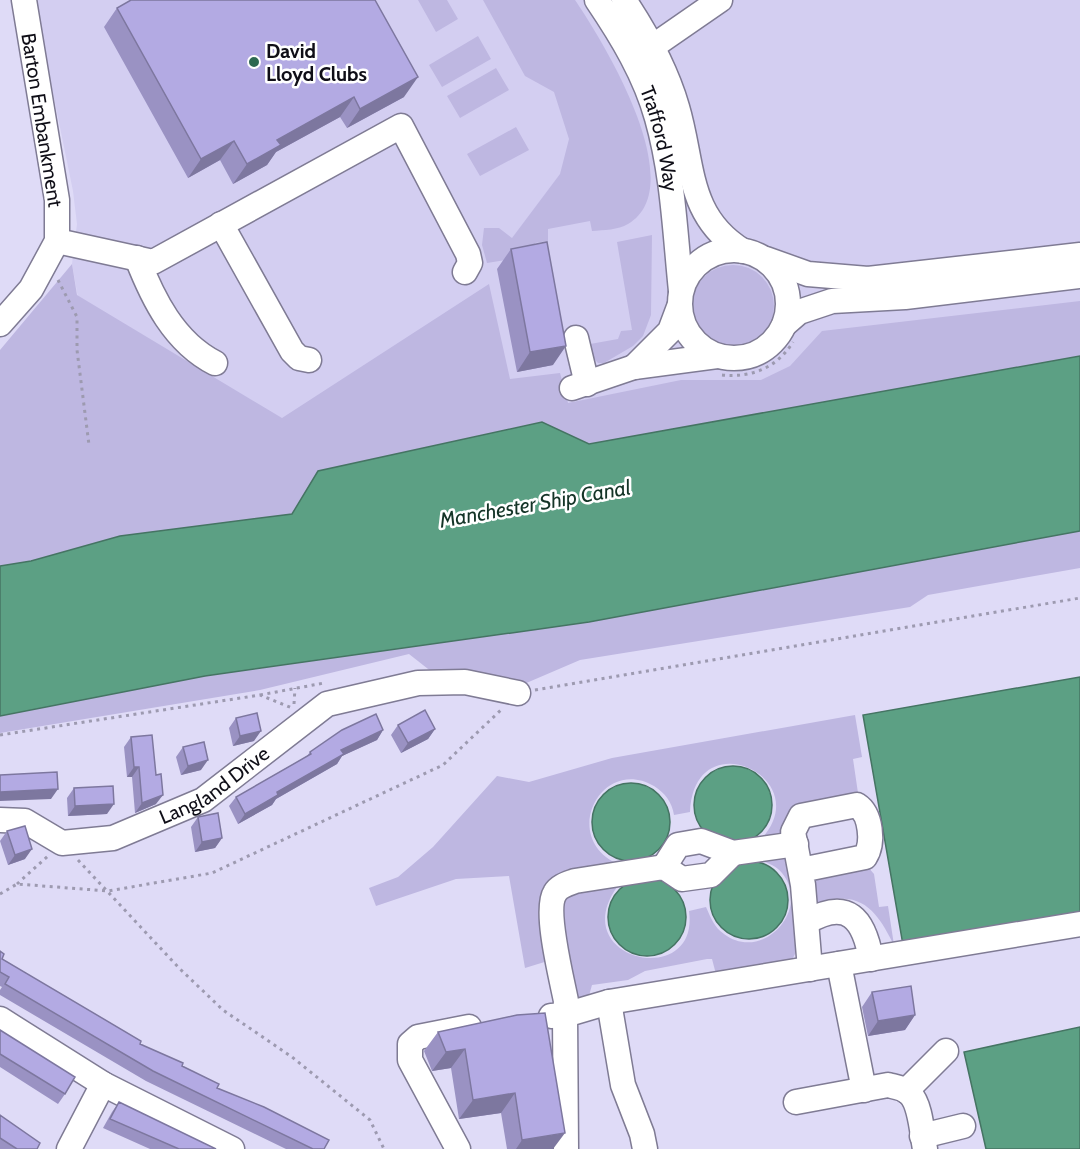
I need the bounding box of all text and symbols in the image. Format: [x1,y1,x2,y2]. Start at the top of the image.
street label: Barton Embankment [16,31,68,209]
place label: David Lloyd Clubs [266,39,367,86]
marker: David Lloyd Clubs [247,55,261,69]
street label: Trafford Way [635,83,683,193]
water label: Manchester Ship Canal [436,474,632,533]
street label: Langland Drive [156,741,274,829]

